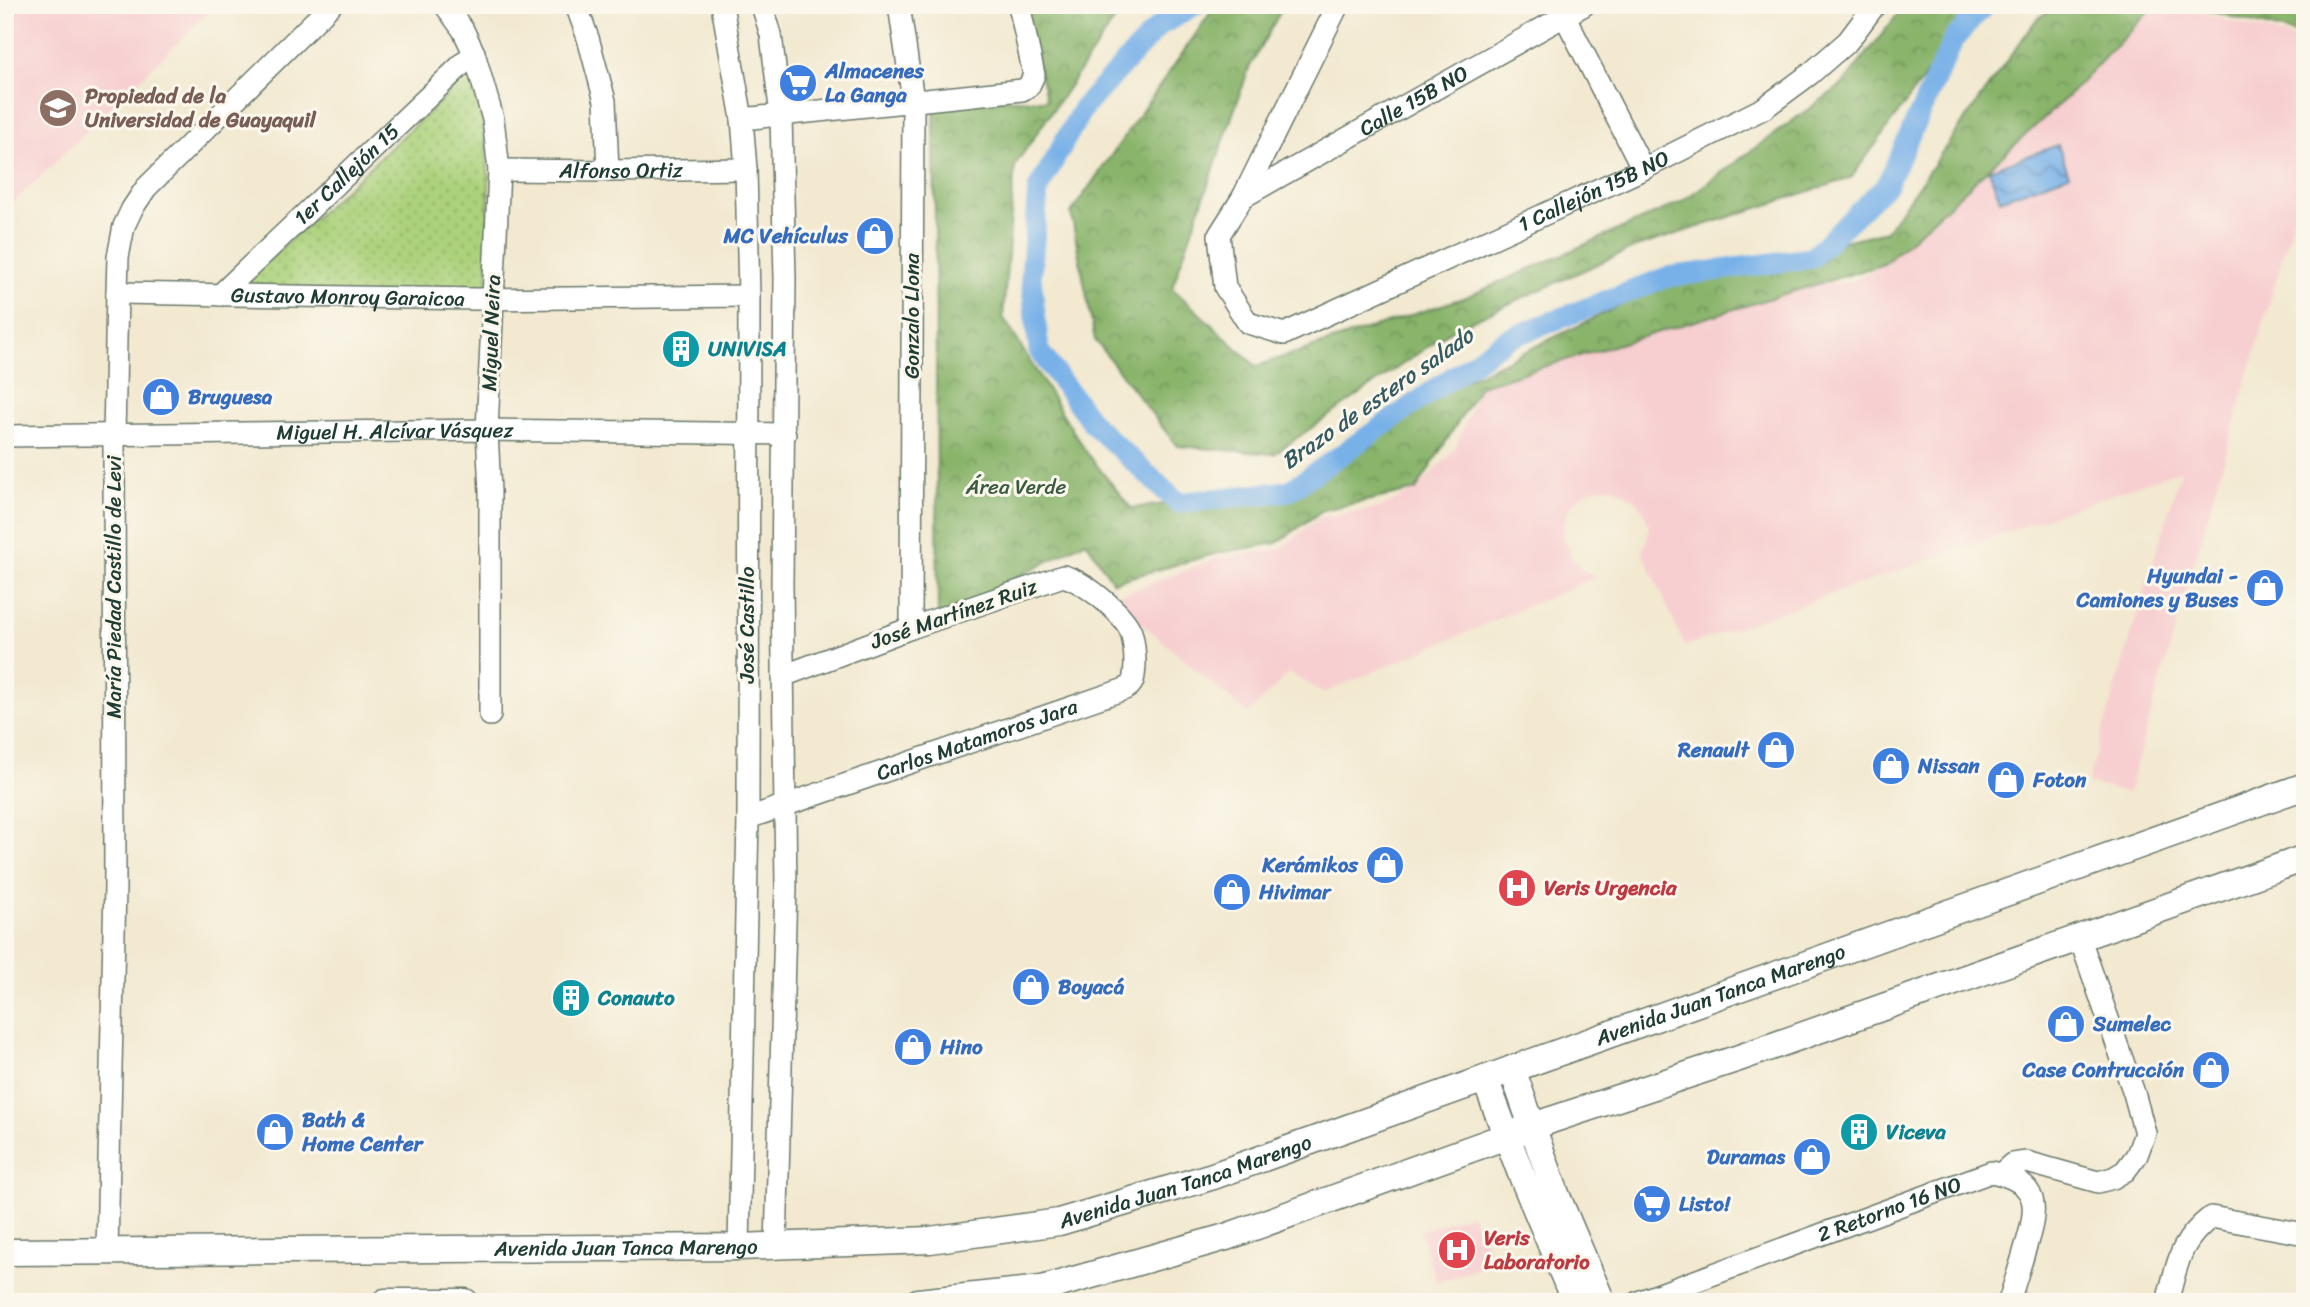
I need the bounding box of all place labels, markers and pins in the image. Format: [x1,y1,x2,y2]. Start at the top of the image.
place label: Almacenes La Ganga [824,52,924,114]
supermarket icon: Almacenes La Ganga [777,62,819,104]
place label: Propiedad de la Universidad de Guayaquil [85,77,317,139]
school or university icon: Propiedad de la Universidad de Guayaquil [37,87,79,129]
shop icon: MC Vehículus [854,215,896,257]
place label: MC Vehículus [723,217,849,255]
building icon: UNIVISA [660,328,702,370]
place label: UNIVISA [708,330,787,368]
shop icon: Bruguesa [140,376,182,418]
place label: Bruguesa [188,378,273,416]
place label: Hyundai - Camiones y Buses [2076,557,2238,619]
shop icon: Hyundai - Camiones y Buses [2244,567,2286,609]
shop icon: Renault [1755,729,1797,771]
place label: Renault [1677,731,1751,769]
shop icon: Nissan [1870,745,1912,787]
place label: Nissan [1917,747,1980,785]
shop icon: Foton [1985,759,2027,801]
place label: Foton [2032,761,2087,799]
shop icon: Kerámikos [1364,844,1406,886]
place label: Kerámikos [1261,846,1359,884]
hospital icon: Veris Urgencia [1496,867,1538,909]
place label: Veris Urgencia [1544,869,1678,907]
shop icon: Hivimar [1211,871,1253,913]
place label: Hivimar [1258,873,1332,911]
shop icon: Boyacá [1010,966,1052,1008]
place label: Boyacá [1058,968,1125,1006]
building icon: Conauto [550,977,592,1019]
place label: Conauto [597,979,675,1017]
shop icon: Sumelec [2045,1003,2087,1045]
place label: Sumelec [2092,1005,2171,1043]
shop icon: Hino [892,1026,934,1068]
place label: Hino [939,1028,983,1066]
shop icon: Case Contrucción [2190,1049,2232,1091]
place label: Case Contrucción [2022,1051,2185,1089]
place label: Bath & Home Center [301,1101,425,1163]
shop icon: Bath & Home Center [254,1111,296,1153]
building icon: Viceva [1838,1111,1880,1153]
place label: Viceva [1886,1113,1946,1151]
shop icon: Duramas [1791,1136,1833,1178]
place label: Duramas [1707,1138,1785,1176]
supermarket icon: Listo! [1631,1183,1673,1225]
place label: Listo! [1679,1185,1731,1223]
place label: Veris Laboratorio [1484,1219,1590,1281]
hospital icon: Veris Laboratorio [1436,1229,1478,1271]

